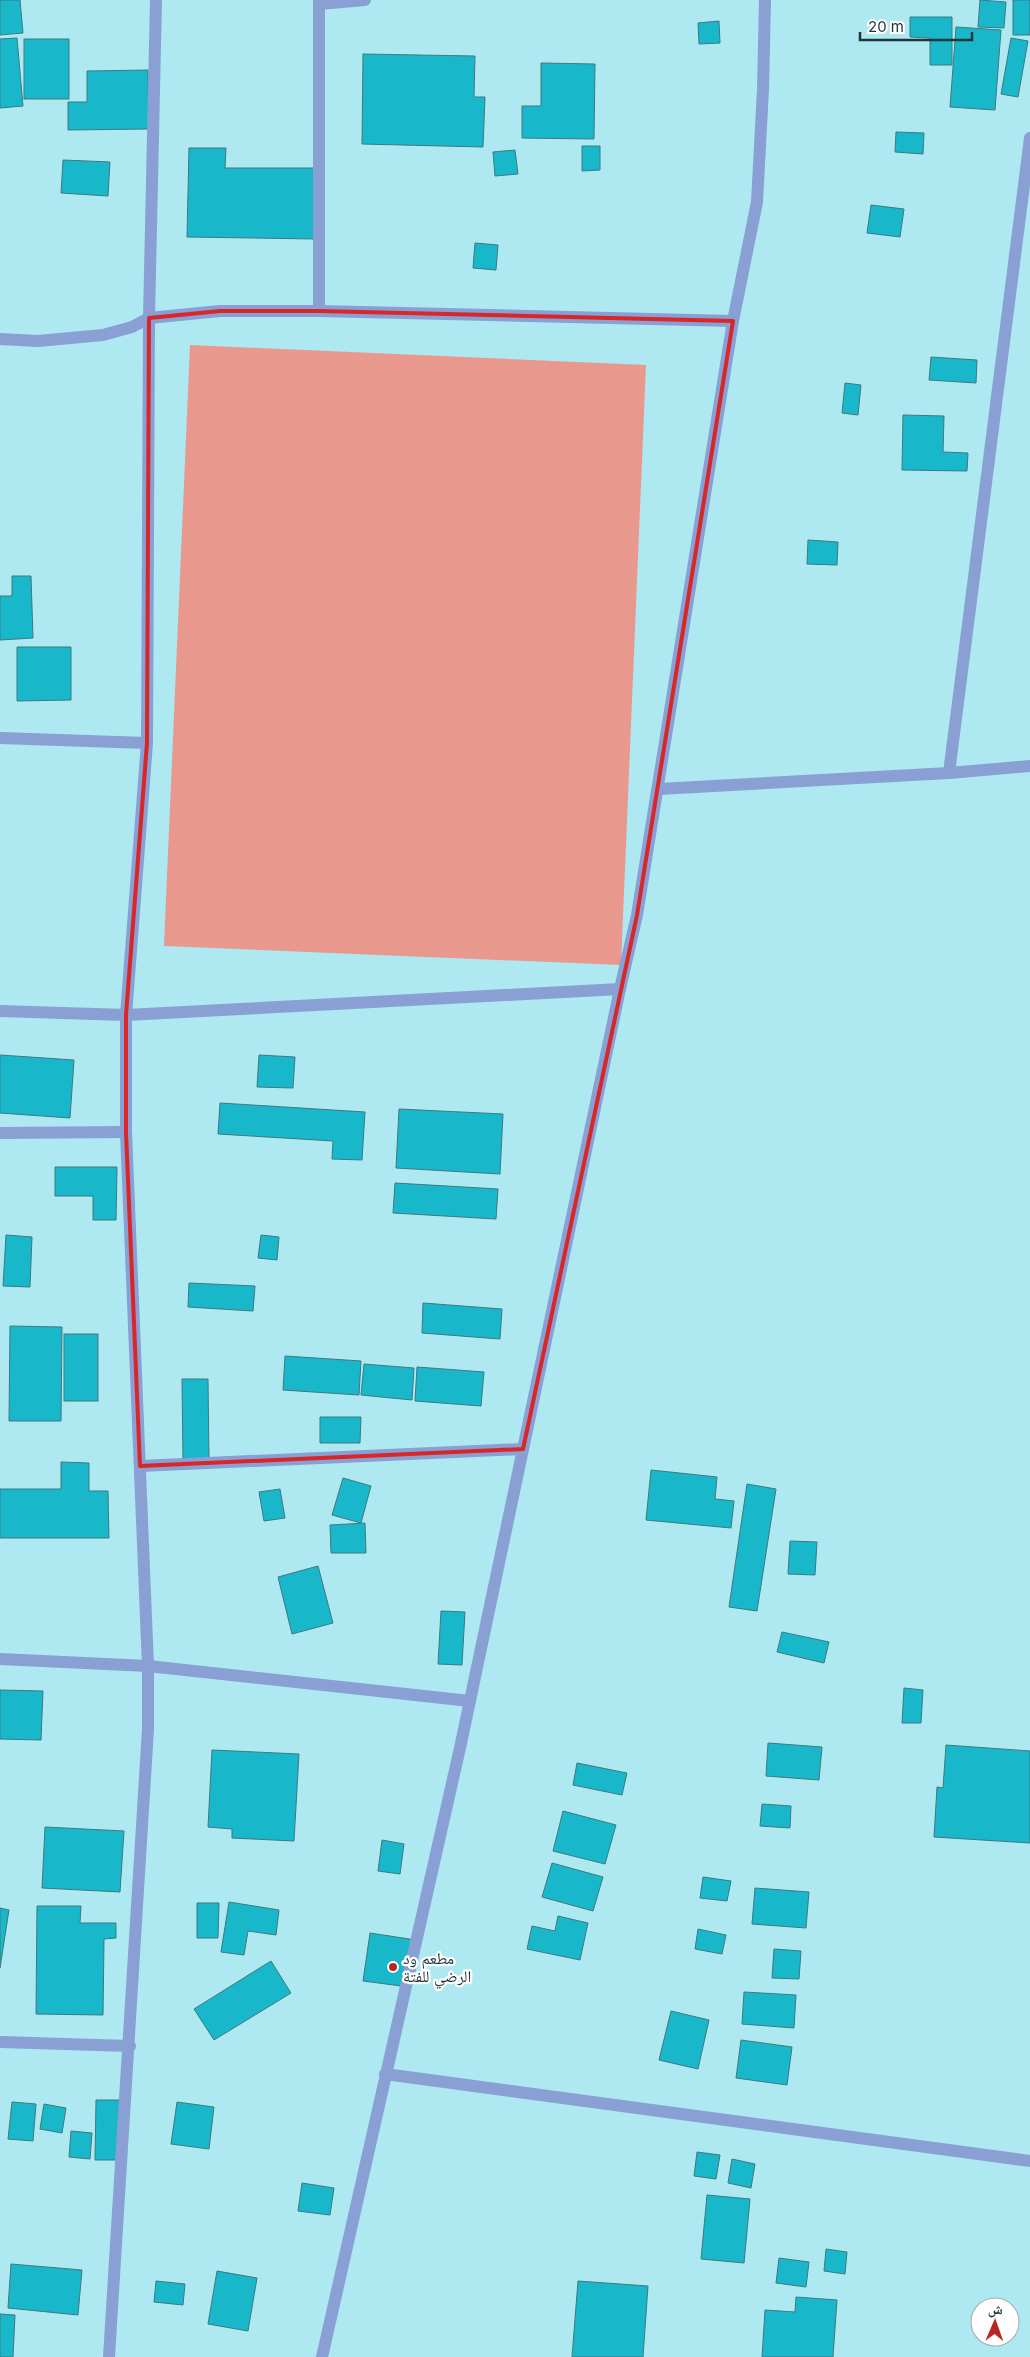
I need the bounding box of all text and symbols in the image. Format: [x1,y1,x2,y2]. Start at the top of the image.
scale bar [860,10,972,42]
text: 20 m [868,17,904,36]
place label: مطعم ود الرضي للفتة [403,1948,471,1989]
marker: مطعم ود الرضي للفتة [387,1961,399,1973]
north arrow [970,2297,1020,2347]
text: ش [988,2300,1003,2318]

